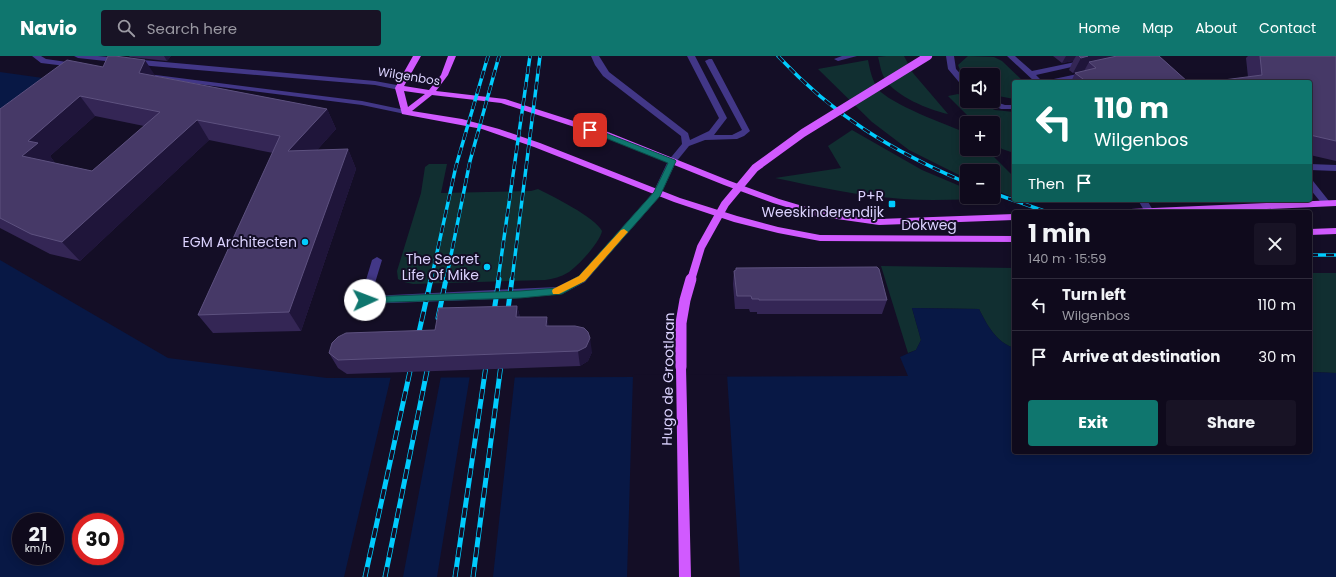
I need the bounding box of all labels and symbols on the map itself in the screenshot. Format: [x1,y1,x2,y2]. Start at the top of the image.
street label: Wilgenbos [377,63,441,89]
pin [573,113,607,147]
place label: P+R Weeskinderendijk [761,186,885,222]
marker: P+R Weeskinderendijk [887,199,897,209]
street label: Dokweg [901,215,957,235]
place label: EGM Architecten [183,232,297,252]
marker: EGM Architecten [300,237,310,247]
place label: The Secret Life Of Mike [402,249,479,285]
marker: The Secret Life Of Mike [482,262,492,272]
position arrow [344,279,386,321]
street label: Hugo de Grootlaan [657,312,679,446]
speed limit sign: 30 [72,513,124,565]

